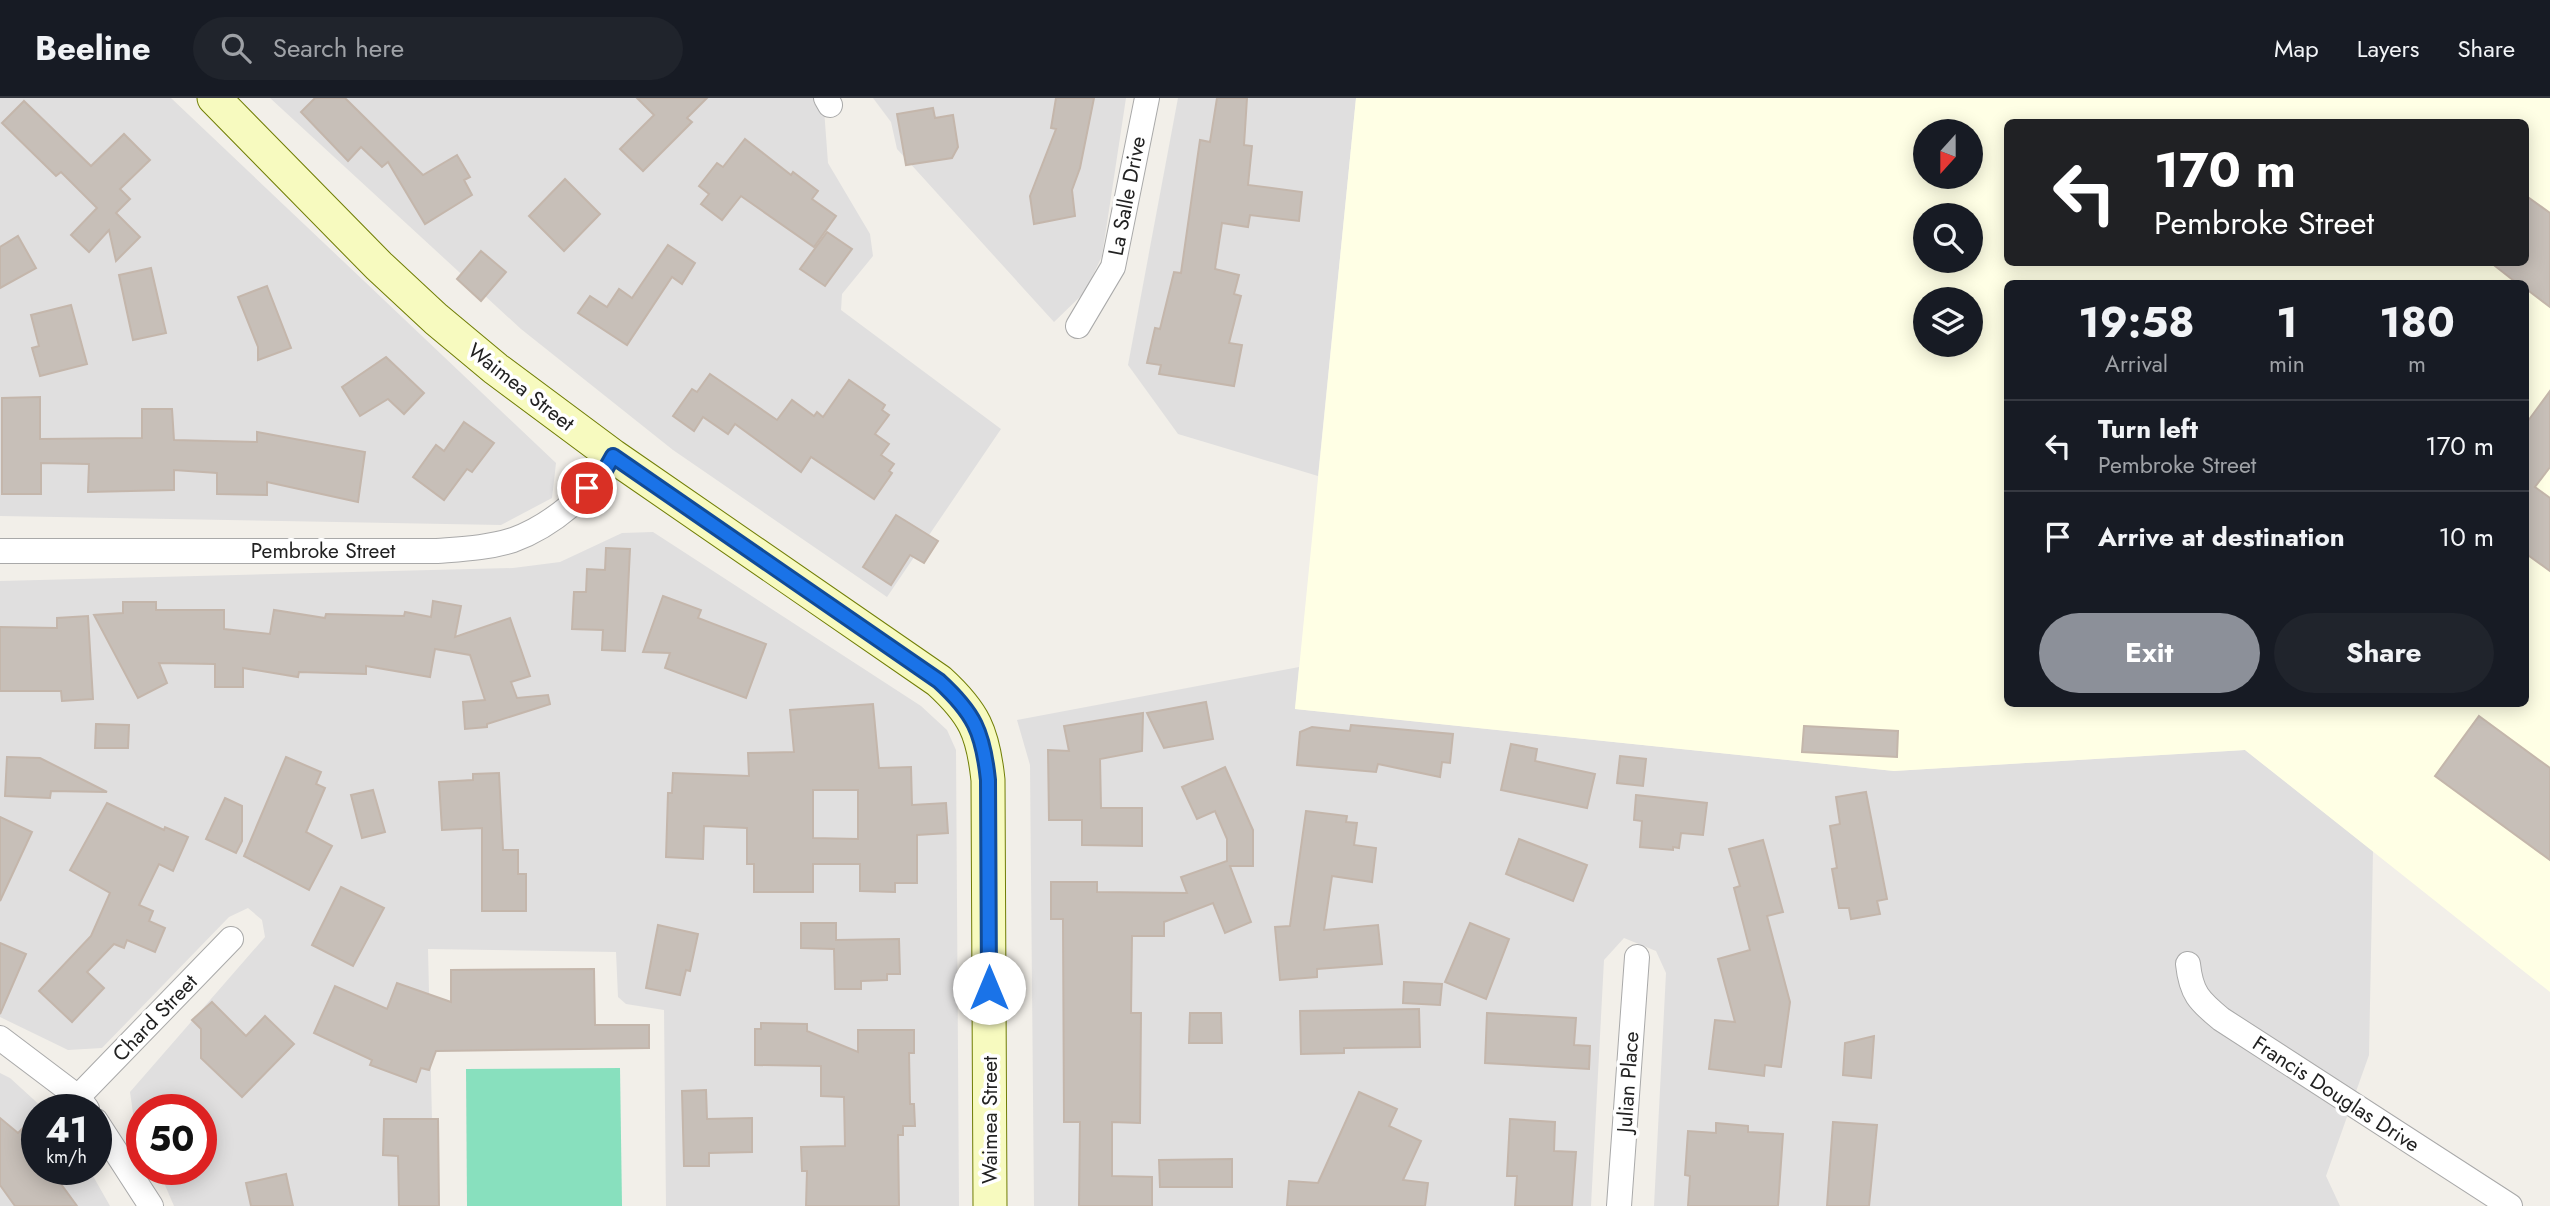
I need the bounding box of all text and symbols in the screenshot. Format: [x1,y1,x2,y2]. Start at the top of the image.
search box [193,17,683,80]
text: Beeline [35,25,151,72]
icon: search [217,29,255,67]
text: Search here [273,29,404,67]
text: Map [2274,31,2319,66]
text: Layers [2357,31,2419,66]
text: Share [2457,31,2515,66]
north arrow [1913,119,1983,189]
map controls [1913,119,1983,357]
street label: La Salle Drive [1101,134,1153,258]
text: 170 m [2154,135,2296,205]
icon: left [2039,147,2130,238]
text: Pembroke Street [2154,200,2374,246]
button: search [1913,203,1983,273]
button: layers [1913,287,1983,357]
text: 19:58 [2078,292,2195,353]
text: 1 [2276,292,2298,353]
text: 180 [2379,292,2455,353]
street label: Waimea Street [461,336,581,438]
text: Arrival [2105,347,2168,381]
text: min [2269,347,2305,381]
text: m [2408,347,2426,381]
text: Turn left [2098,410,2198,448]
icon: left [2039,427,2077,465]
text: 170 m [2425,427,2494,465]
text: Pembroke Street [2098,448,2256,482]
pin [557,458,617,518]
icon: arrive [568,469,606,507]
icon: arrive [2039,518,2077,556]
text: Arrive at destination [2098,518,2345,556]
text: 10 m [2439,518,2494,556]
street label: Pembroke Street [251,536,395,566]
button: Exit [2039,613,2260,693]
button: Share [2274,613,2494,693]
position arrow [952,951,1026,1025]
street label: Chard Street [106,968,204,1068]
street label: Francis Douglas Drive [2247,1029,2426,1159]
street label: Julian Place [1609,1030,1647,1136]
street label: Waimea Street [975,1056,1005,1184]
speed limit sign: 50 [126,1094,217,1185]
text: 41 [45,1105,88,1155]
text: km/h [46,1144,87,1170]

